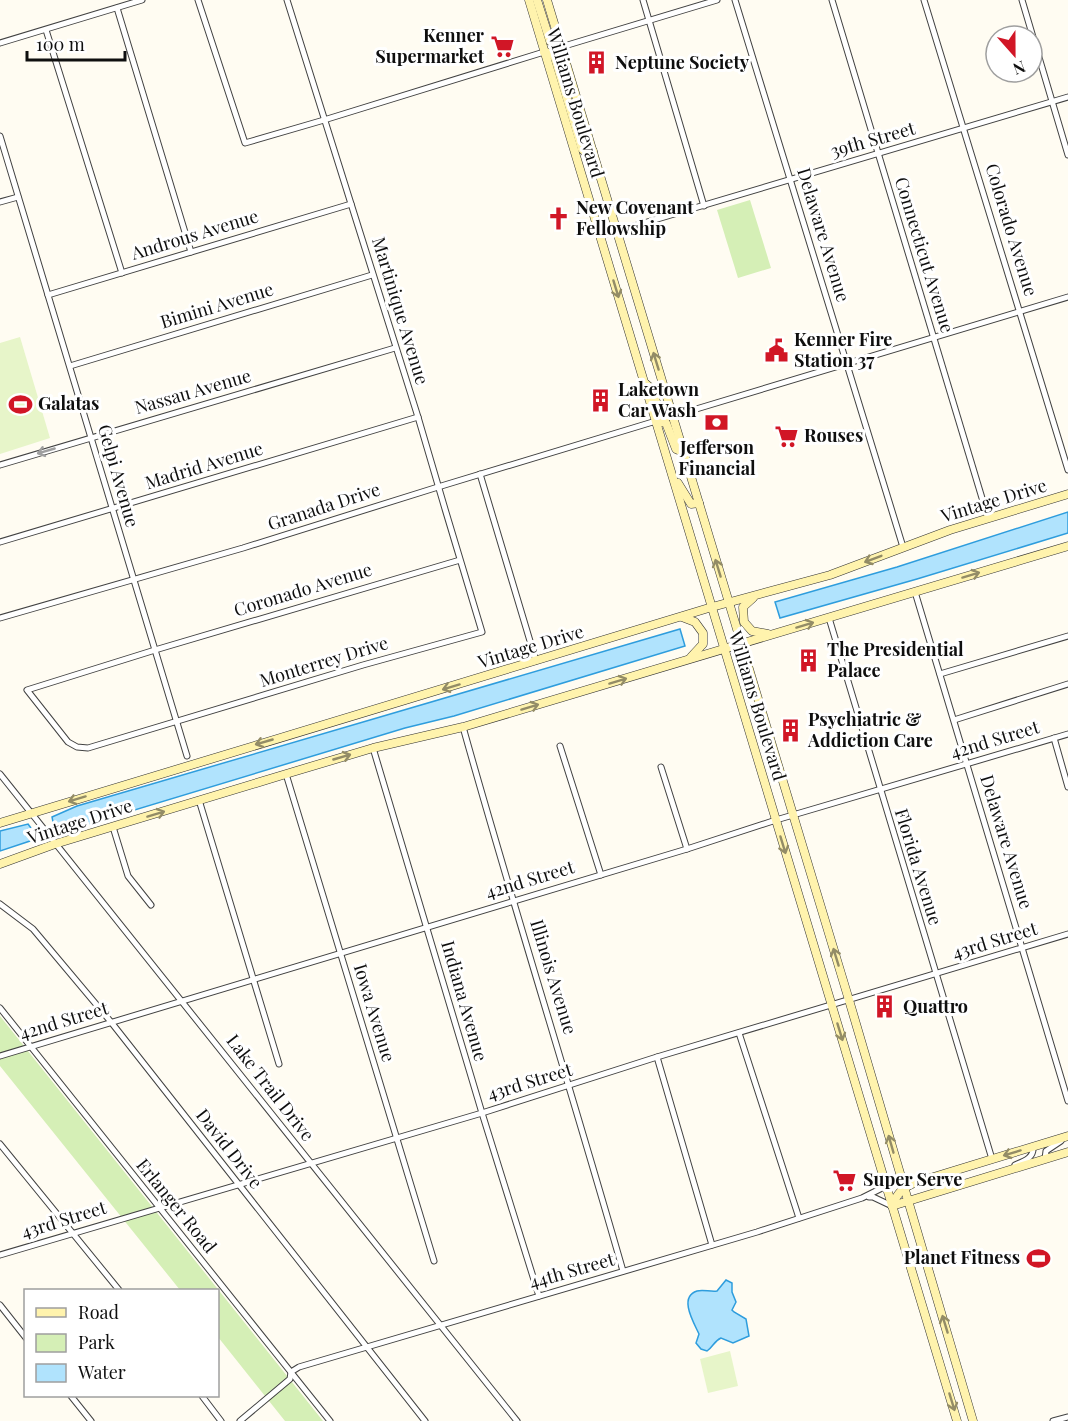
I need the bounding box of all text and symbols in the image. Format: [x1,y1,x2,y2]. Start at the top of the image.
place label: Kenner Supermarket [375,23,485,68]
scale bar [27,24,124,62]
street label: Williams Boulevard [541,24,610,181]
north arrow [984,24,1044,84]
text: 100 m [36,32,85,56]
supermarket icon: Kenner Supermarket [489,33,515,59]
building icon: Neptune Society [584,50,610,76]
place label: Neptune Society [615,50,750,74]
text: N [1010,57,1029,81]
street label: 39th Street [828,115,918,163]
street label: Colorado Avenue [980,160,1044,299]
street label: Delaware Avenue [792,165,856,305]
street label: Connecticut Avenue [890,174,960,336]
place label: New Covenant Fellowship [576,195,694,240]
street label: Androus Avenue [127,203,261,265]
church icon: New Covenant Fellowship [545,205,571,231]
street label: Martinique Avenue [367,234,435,387]
street label: Bimini Avenue [157,276,276,334]
one-way arrow [611,279,622,298]
place label: Kenner Fire Station 37 [794,327,892,372]
public building icon: Kenner Fire Station 37 [763,337,789,363]
one-way arrow [650,352,661,371]
street label: Nassau Avenue [132,363,254,419]
place label: Laketown Car Wash [618,377,699,422]
building icon: Laketown Car Wash [587,387,613,413]
sports icon: Galatas [7,391,33,417]
place label: Galatas [38,391,99,415]
bank icon: Jefferson Financial [704,409,730,435]
street label: Gelpi Avenue [93,422,145,530]
supermarket icon: Rouses [773,423,799,449]
place label: Rouses [804,423,863,447]
place label: Jefferson Financial [678,435,756,480]
street label: Madrid Avenue [142,436,266,494]
one-way arrow [37,446,56,457]
street label: Vintage Drive [937,473,1049,528]
street label: Granada Drive [264,477,383,536]
one-way arrow [864,554,883,565]
street label: Coronado Avenue [231,557,375,621]
one-way arrow [712,558,723,577]
one-way arrow [961,569,980,580]
street label: Vintage Drive [474,619,586,674]
one-way arrow [795,619,814,630]
street label: Williams Boulevard [723,627,792,784]
street label: Monterrey Drive [257,630,391,692]
place label: The Presidential Palace [827,637,964,682]
building icon: The Presidential Palace [796,647,822,673]
one-way arrow [608,675,627,686]
one-way arrow [442,682,461,693]
one-way arrow [521,701,540,712]
place label: Psychiatric & Addiction Care [807,707,933,752]
street label: 42nd Street [947,714,1043,764]
building icon: Psychiatric & Addiction Care [777,717,803,743]
one-way arrow [255,737,274,748]
one-way arrow [332,751,351,762]
street label: Delaware Avenue [975,772,1039,912]
street label: Vintage Drive [23,793,135,850]
one-way arrow [68,794,87,805]
street label: Florida Avenue [890,805,948,928]
one-way arrow [146,808,165,819]
one-way arrow [778,835,789,854]
street label: 42nd Street [482,854,578,904]
street label: Illinois Avenue [525,916,583,1037]
street label: 43rd Street [949,916,1041,964]
street label: Indiana Avenue [436,938,494,1064]
one-way arrow [830,948,841,967]
street label: Iowa Avenue [349,961,401,1065]
building icon: Quattro [872,994,898,1020]
place label: Quattro [903,994,968,1018]
street label: 42nd Street [16,995,112,1045]
one-way arrow [835,1022,846,1041]
street label: Lake Trail Drive [222,1029,320,1146]
street label: 43rd Street [484,1057,576,1105]
street label: David Drive [191,1104,268,1193]
one-way arrow [885,1135,896,1154]
one-way arrow [1003,1148,1022,1159]
street label: Erlanger Road [131,1153,223,1258]
supermarket icon: Super Serve [832,1167,858,1193]
place label: Super Serve [863,1167,962,1191]
street label: 43rd Street [18,1195,110,1243]
place label: Planet Fitness [904,1245,1020,1269]
sports icon: Planet Fitness [1025,1245,1051,1271]
street label: 44th Street [526,1246,618,1294]
legend [24,1289,219,1397]
text: Road [78,1300,119,1324]
one-way arrow [939,1315,950,1334]
text: Park [78,1330,115,1354]
text: Water [77,1360,126,1384]
one-way arrow [947,1392,958,1411]

